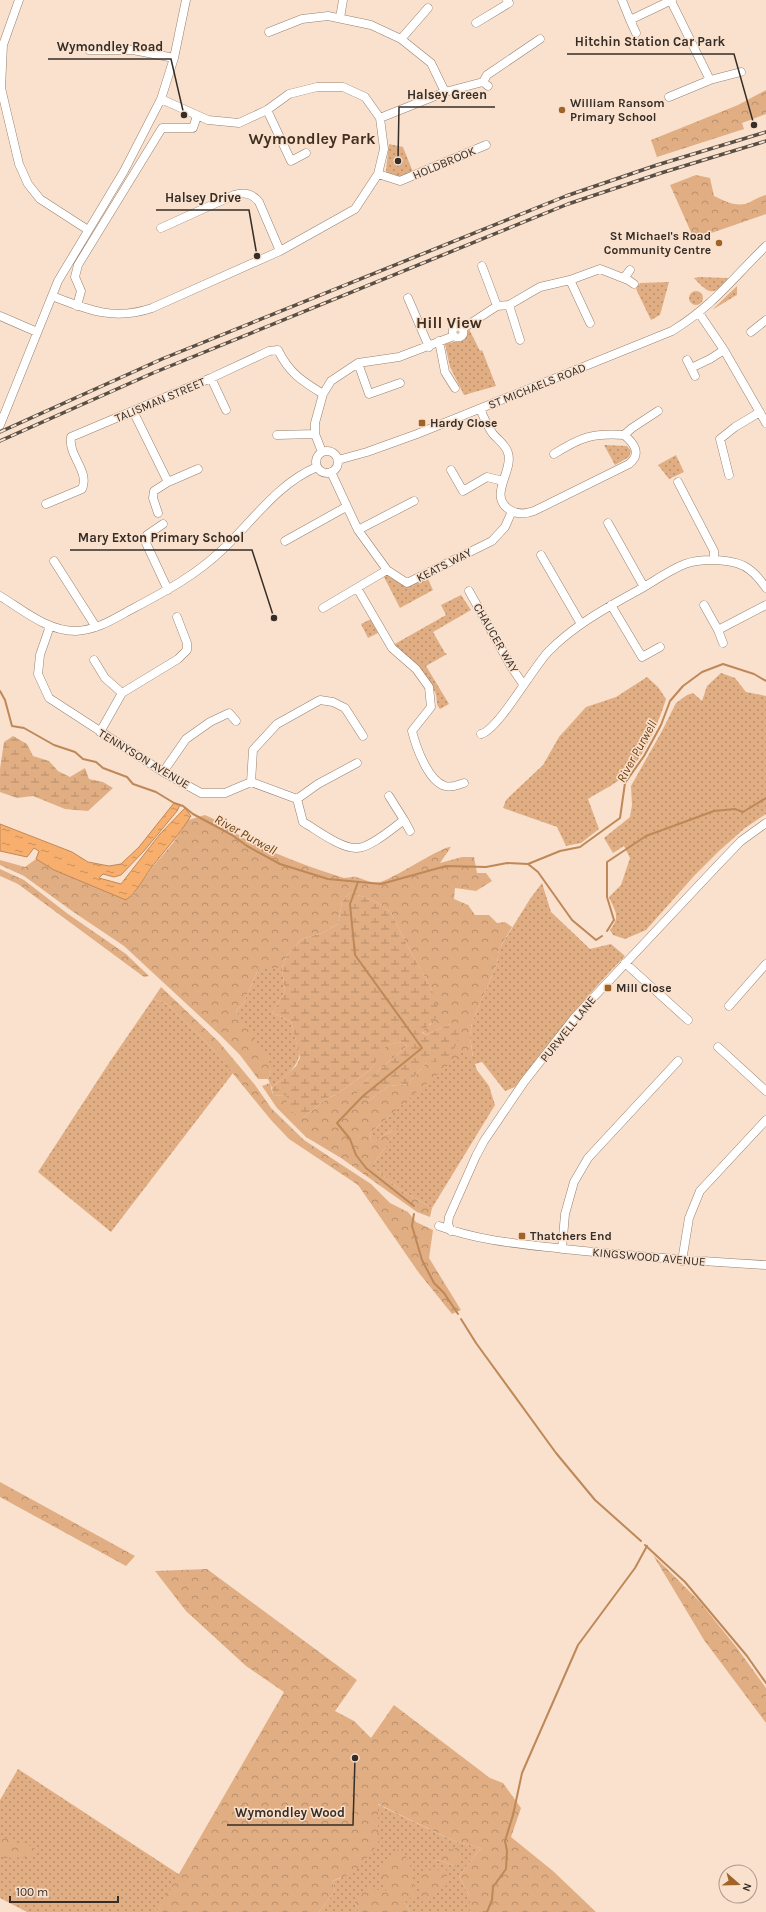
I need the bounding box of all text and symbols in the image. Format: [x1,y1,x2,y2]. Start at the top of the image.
callout: Hitchin Station Car Park [567,29,734,54]
callout: Wymondley Road [48,34,171,59]
text: Hitchin Station Car Park [575,34,726,49]
text: Wymondley Road [57,39,163,54]
callout: Halsey Green [399,82,495,107]
text: Halsey Green [407,87,487,102]
place label: William Ransom Primary School [570,96,665,124]
marker: William Ransom Primary School [557,105,567,115]
district label: Wymondley Park [248,129,376,148]
street label: HOLDBROOK [410,143,478,183]
callout: Halsey Drive [156,185,249,210]
text: Halsey Drive [165,190,241,205]
place label: St Michael's Road Community Centre [604,229,711,257]
marker: St Michael's Road Community Centre [714,238,724,248]
district label: Hill View [416,313,482,332]
street label: ST MICHAELS ROAD [486,360,588,412]
street label: TALISMAN STREET [113,375,207,425]
place label: Hardy Close [430,416,497,430]
marker: Hardy Close [417,418,427,428]
callout: Mary Exton Primary School [70,525,252,550]
text: Mary Exton Primary School [78,530,244,545]
street label: KEATS WAY [414,545,474,585]
street label: CHAUCER WAY [470,601,522,676]
water label: River Purwell [613,717,660,785]
street label: TENNYSON AVENUE [96,726,192,792]
water label: River Purwell [212,811,280,858]
place label: Mill Close [616,981,672,995]
marker: Mill Close [603,983,613,993]
street label: PURWELL LANE [537,993,599,1065]
place label: Thatchers End [530,1229,612,1243]
marker: Thatchers End [517,1231,527,1241]
street label: KINGSWOOD AVENUE [592,1245,706,1269]
callout: Wymondley Wood [227,1800,353,1825]
text: Wymondley Wood [235,1805,345,1820]
north arrow [718,1864,758,1904]
scale bar [10,1878,118,1904]
text: N [739,1881,754,1893]
text: 100 m [16,1885,48,1899]

